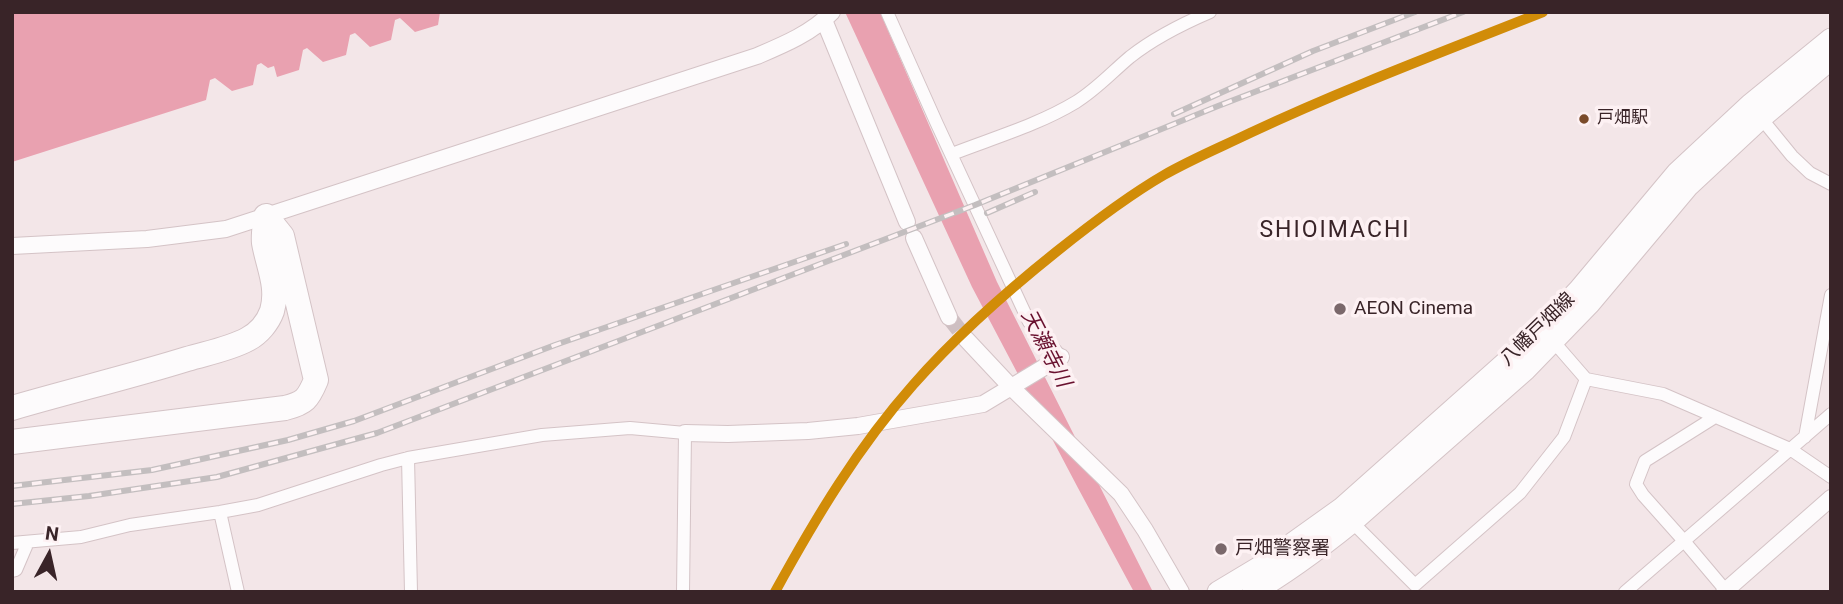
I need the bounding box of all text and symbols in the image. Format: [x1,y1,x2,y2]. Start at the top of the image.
place label: 戸畑駅 [1597,109,1648,129]
marker: 戸畑駅 [1577,112,1591,126]
district label: SHIOIMACHI [1261,217,1409,245]
street label: 八幡戸畑線 [1496,289,1580,371]
place label: AEON Cinema [1354,298,1473,320]
marker: AEON Cinema [1332,301,1348,317]
water label: 天瀬寺川 [1015,306,1075,392]
north arrow [14,520,84,590]
text: N [44,521,60,546]
place label: 戸畑警察署 [1235,538,1330,560]
marker: 戸畑警察署 [1213,541,1229,557]

